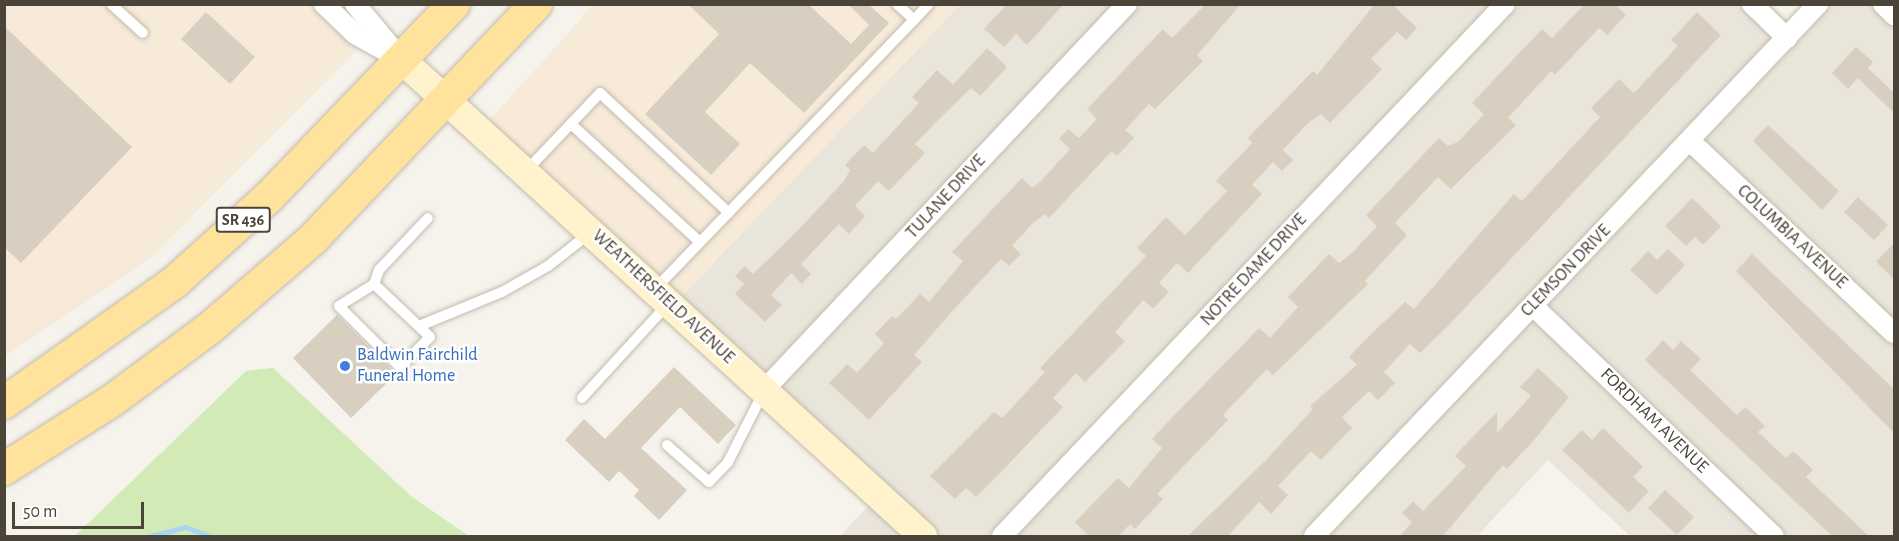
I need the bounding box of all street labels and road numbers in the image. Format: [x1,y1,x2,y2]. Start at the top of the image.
street label: TULANE DRIVE [902,151,990,243]
street label: COLUMBIA AVENUE [1732,180,1852,294]
road number: SR 436 [214,207,272,233]
street label: NOTRE DAME DRIVE [1196,209,1312,331]
street label: CLEMSON DRIVE [1517,220,1615,322]
street label: WEATHERSFIELD AVENUE [587,225,739,369]
street label: FORDHAM AVENUE [1595,364,1713,478]

